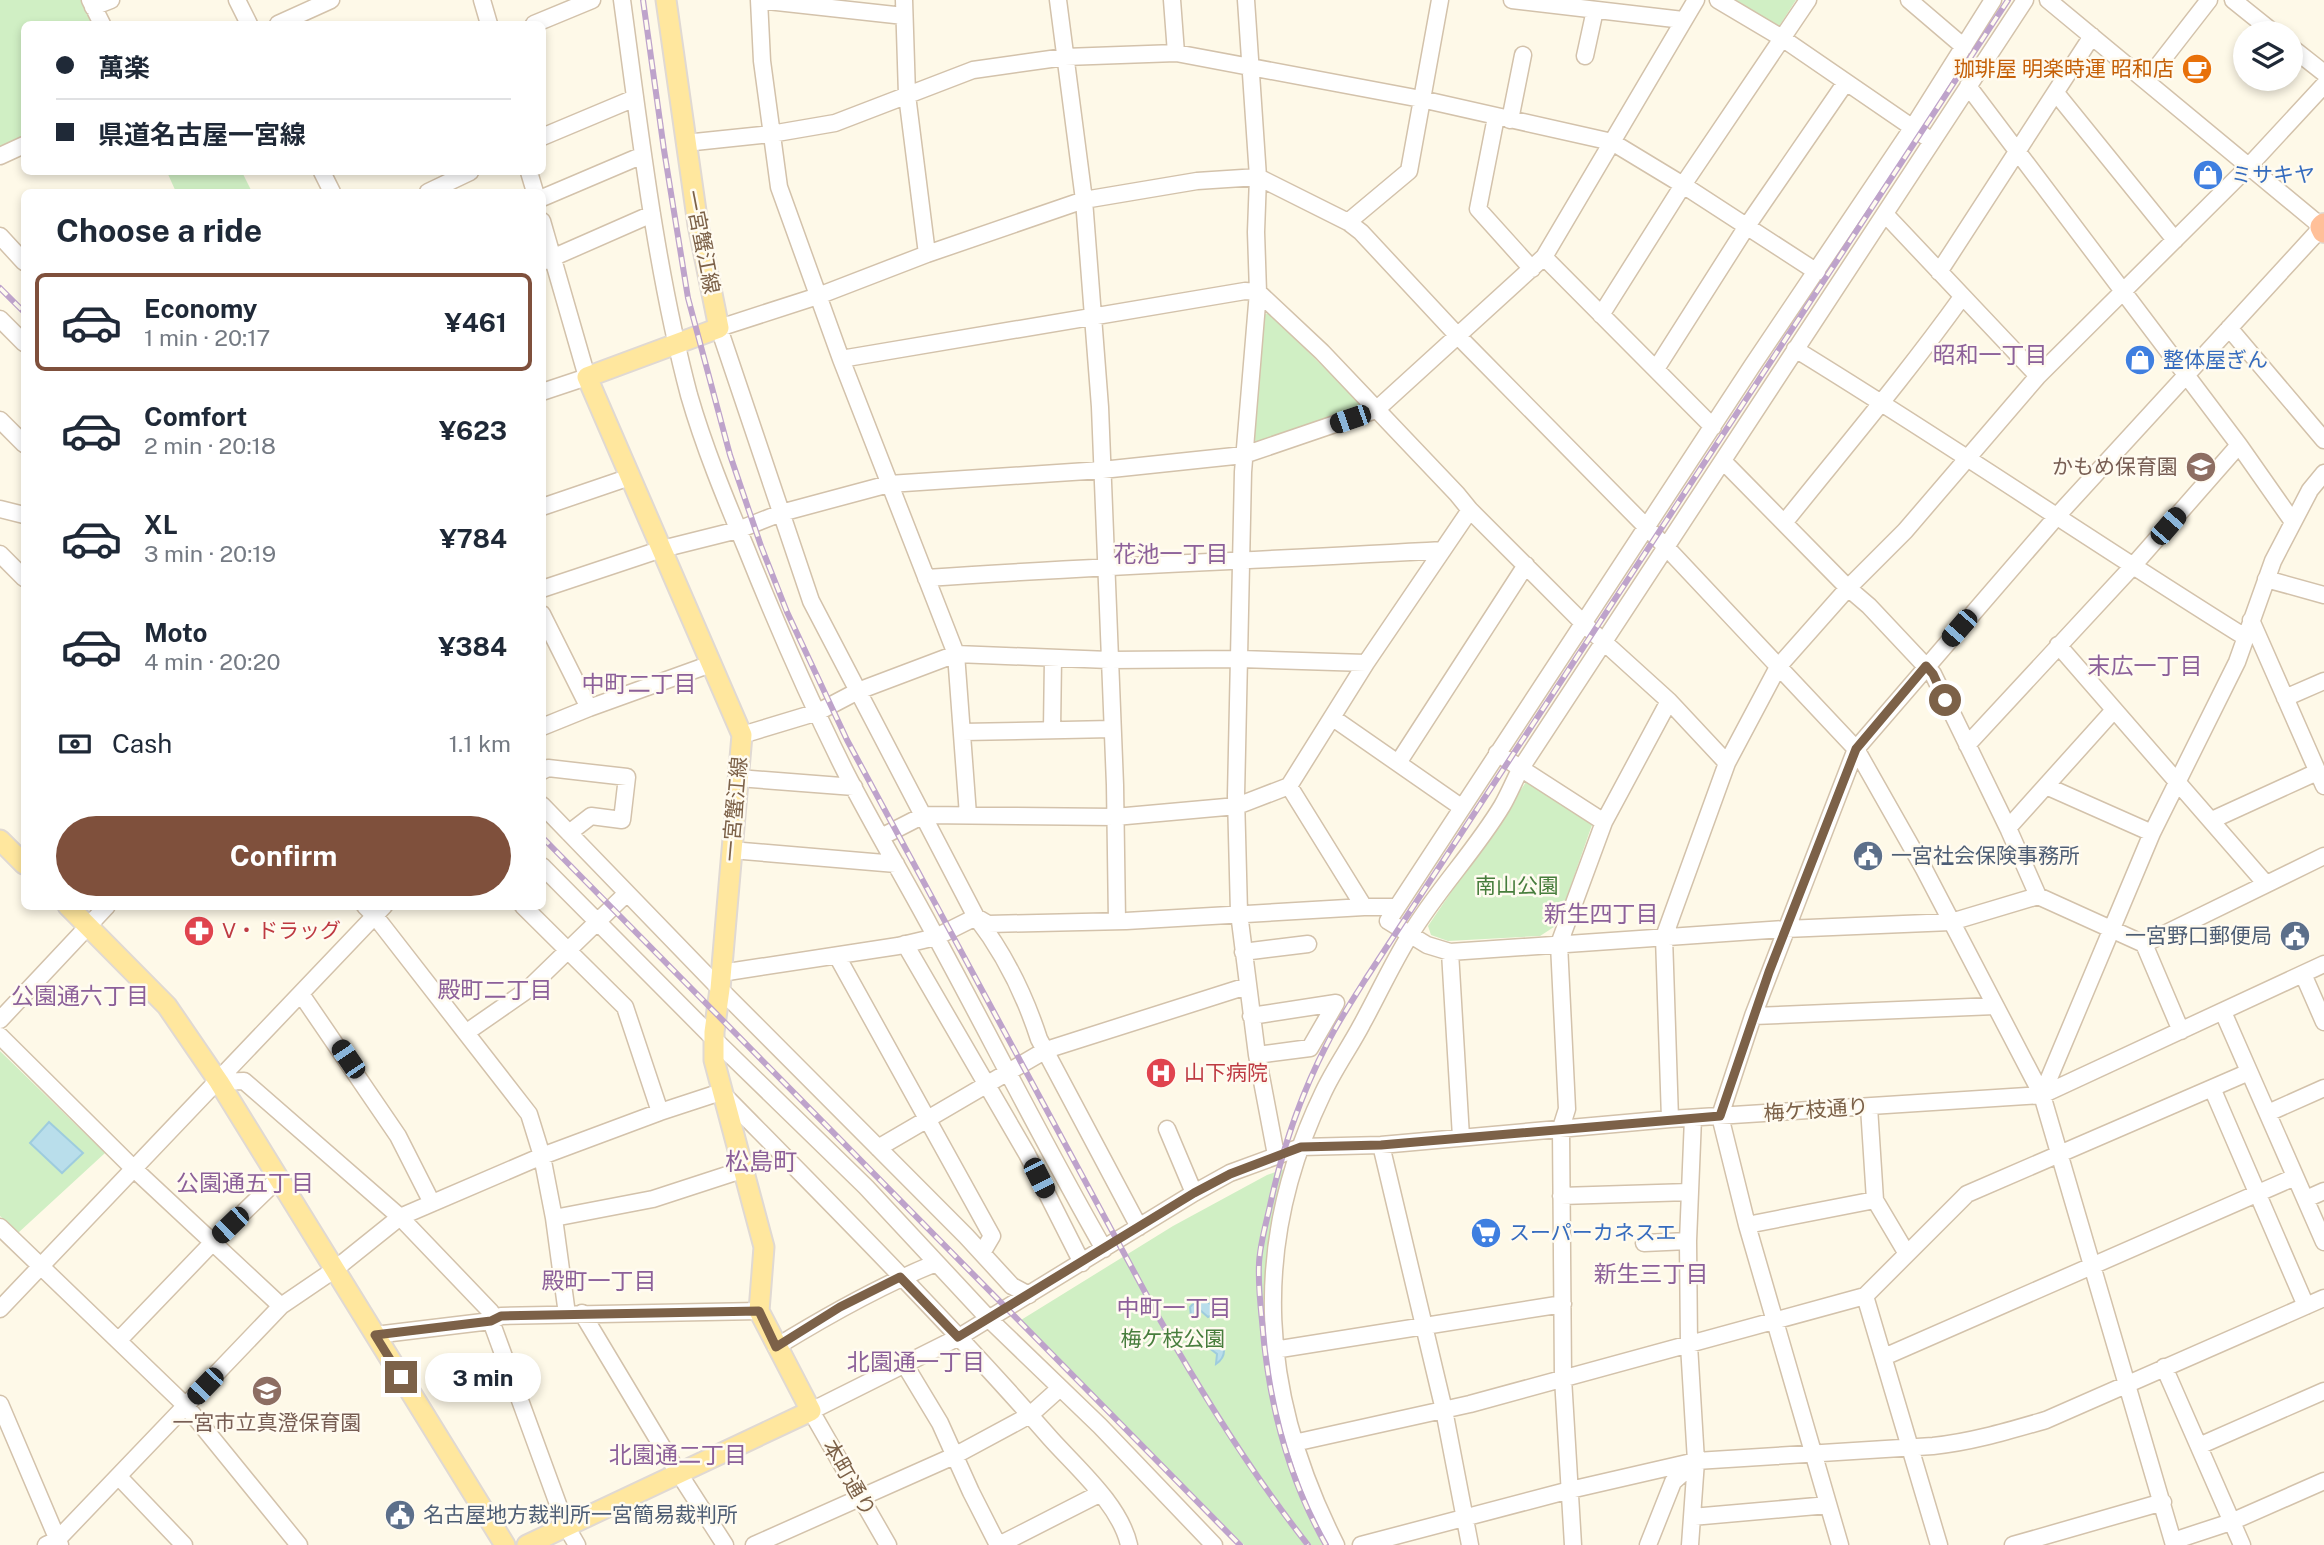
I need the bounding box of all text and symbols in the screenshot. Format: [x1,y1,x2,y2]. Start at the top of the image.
map controls [2233,21,2303,91]
button: layers [2233,21,2303,91]
text: 萬楽 [98,52,150,83]
cafe icon: 珈琲屋 明楽時運 昭和店 [2180,52,2214,86]
place label: 珈琲屋 明楽時運 昭和店 [1954,56,2174,81]
text: 県道名古屋一宮線 [98,119,306,150]
shop icon: ミサキヤ [2191,158,2225,192]
place label: ミサキヤ [2231,162,2315,187]
street label: 一宮蟹江線 [680,188,725,296]
text: Choose a ride [56,212,262,249]
icon: car [60,291,123,354]
text: Economy [144,293,257,324]
text: ¥461 [445,307,507,338]
text: 1 min · 20:17 [144,324,270,351]
district label: 昭和一丁目 [1933,341,2048,368]
shop icon: 整体屋ぎん [2123,343,2157,377]
place label: 整体屋ぎん [2163,347,2268,372]
icon: car [60,399,123,462]
text: Comfort [144,401,247,432]
car [1327,402,1374,436]
text: ¥623 [439,415,507,446]
text: 2 min · 20:18 [144,432,276,459]
school or university icon: かもめ保育園 [2184,450,2218,484]
place label: かもめ保育園 [2052,454,2178,479]
car [2147,503,2190,549]
icon: car [60,507,123,570]
text: XL [144,509,178,540]
text: ¥784 [439,523,507,554]
text: 3 min · 20:19 [144,540,276,567]
district label: 花池一丁目 [1114,540,1229,567]
car [1938,605,1981,651]
icon: car [60,615,123,678]
text: Moto [144,617,207,648]
text: ¥384 [438,631,507,662]
text: 4 min · 20:20 [144,648,281,675]
district label: 末広一丁目 [2088,652,2203,679]
district label: 中町二丁目 [582,670,697,697]
route start [1929,684,1961,716]
icon: cash [56,725,94,763]
text: Cash [112,728,172,759]
text: 1.1 km [449,730,511,757]
street label: 一宮蟹江線 [717,756,752,862]
button: Confirm [56,816,511,896]
public building icon: 一宮社会保険事務所 [1851,839,1885,873]
place label: 一宮社会保険事務所 [1891,843,2080,868]
park label: 南山公園 [1475,873,1559,898]
district label: 新生四丁目 [1544,900,1659,927]
pharmacy icon: V・ドラッグ [182,914,216,948]
place label: V・ドラッグ [222,918,341,943]
public building icon: 一宮野口郵便局 [2278,919,2312,953]
place label: 一宮野口郵便局 [2125,923,2272,948]
district label: 殿町二丁目 [438,976,553,1003]
district label: 公園通六丁目 [11,982,149,1009]
car [328,1036,369,1082]
hospital icon: 山下病院 [1144,1056,1178,1090]
place label: 山下病院 [1184,1060,1268,1085]
street label: 梅ケ枝通り [1763,1093,1869,1126]
district label: 松島町 [725,1147,797,1175]
car [1021,1155,1058,1201]
district label: 公園通五丁目 [176,1169,314,1196]
car [208,1203,253,1247]
supermarket icon: スーパーカネスエ [1469,1216,1503,1250]
place label: スーパーカネスエ [1509,1220,1677,1245]
district label: 新生三丁目 [1594,1260,1709,1287]
district label: 殿町一丁目 [542,1267,657,1294]
district label: 中町一丁目 [1117,1294,1232,1321]
park label: 梅ケ枝公園 [1121,1326,1226,1351]
district label: 北園通一丁目 [847,1348,985,1375]
callout: 3 min [426,1352,541,1402]
route end [385,1361,417,1393]
car [183,1364,228,1408]
text: 3 min [453,1364,513,1391]
school or university icon: 一宮市立真澄保育園 [250,1374,284,1408]
place label: 一宮市立真澄保育園 [173,1410,362,1435]
street label: 本町通り [818,1435,881,1520]
district label: 北園通二丁目 [609,1441,747,1468]
public building icon: 名古屋地方裁判所一宮簡易裁判所 [383,1498,417,1532]
place label: 名古屋地方裁判所一宮簡易裁判所 [423,1502,738,1527]

